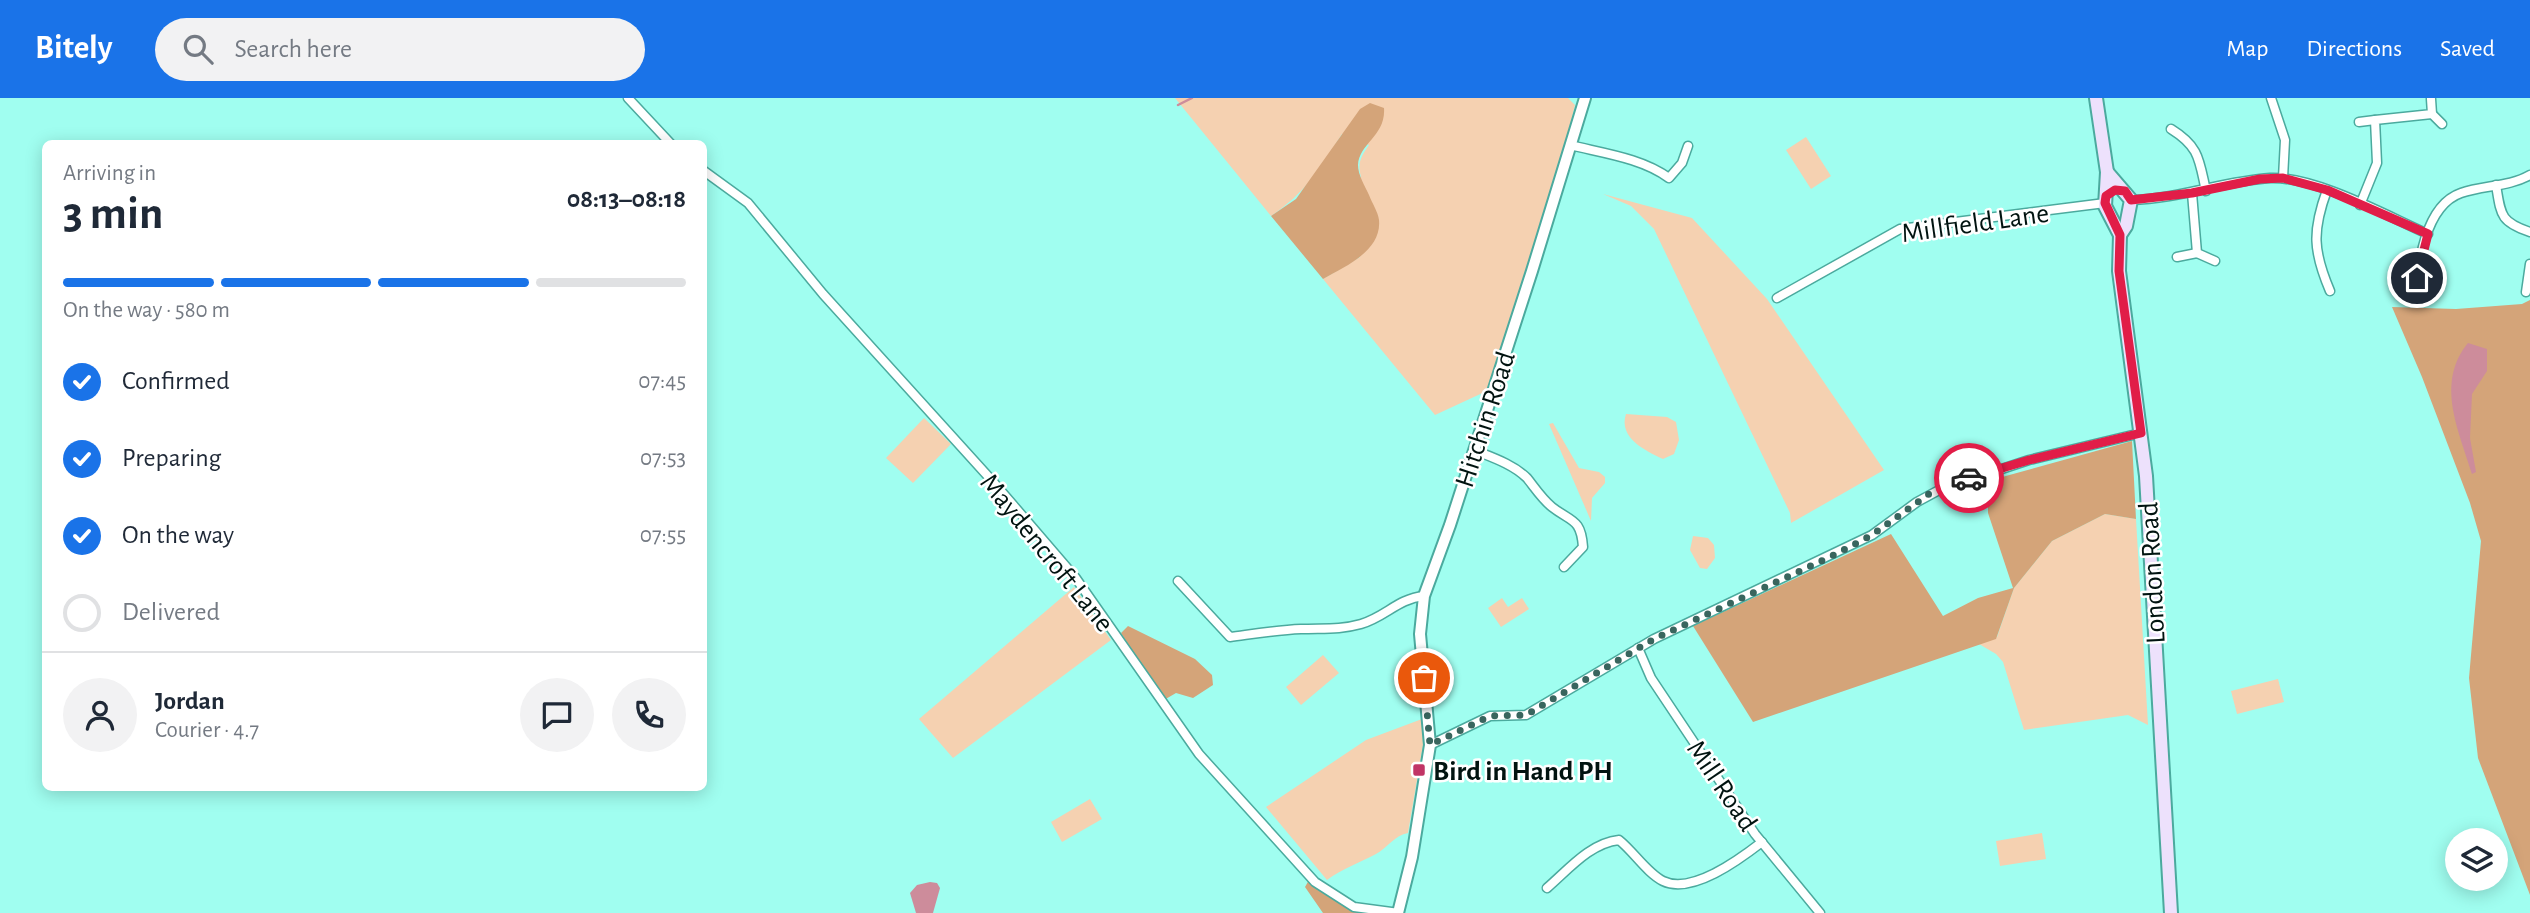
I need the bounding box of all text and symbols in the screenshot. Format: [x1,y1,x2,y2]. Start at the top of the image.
search box [155,18,645,81]
icon: search [179,30,217,68]
text: Bitely [35,32,113,65]
text: Search here [235,36,352,62]
text: Map [2226,37,2268,61]
text: Directions [2306,37,2402,61]
text: Saved [2440,37,2495,61]
text: Arriving in [63,162,156,185]
text: 08:13–08:18 [567,186,686,212]
text: 3 min [63,191,163,237]
street label: Millfield Lane [1900,200,2051,248]
pin [2387,248,2447,308]
icon: home [2398,259,2436,297]
text: On the way · 580 m [63,299,230,322]
street label: Hitchin Road [1451,348,1521,491]
icon: check [63,363,101,401]
text: Confirmed [122,368,230,394]
text: 07:45 [638,370,686,393]
icon: check [63,440,101,478]
courier [1934,443,2004,513]
text: Preparing [122,445,221,471]
text: 07:53 [640,447,686,470]
icon: car [1950,459,1988,497]
street label: Maydencroft Lane [974,469,1119,638]
street label: London Road [2135,501,2171,644]
icon: check [63,517,101,555]
text: On the way [122,522,234,548]
text: 07:55 [640,524,686,547]
text: Delivered [122,599,220,625]
pin [1394,648,1454,708]
icon: bag [1405,659,1443,697]
button: person [63,678,137,752]
button: chat [520,678,594,752]
button: phone [612,678,686,752]
text: Jordan [155,688,225,714]
text: Courier · 4.7 [155,719,259,742]
street label: Mill Road [1681,736,1762,837]
place label: Bird in Hand PH [1433,758,1613,786]
marker: Bird in Hand PH [1411,762,1427,778]
map controls [2445,828,2508,891]
button: layers [2445,828,2508,891]

